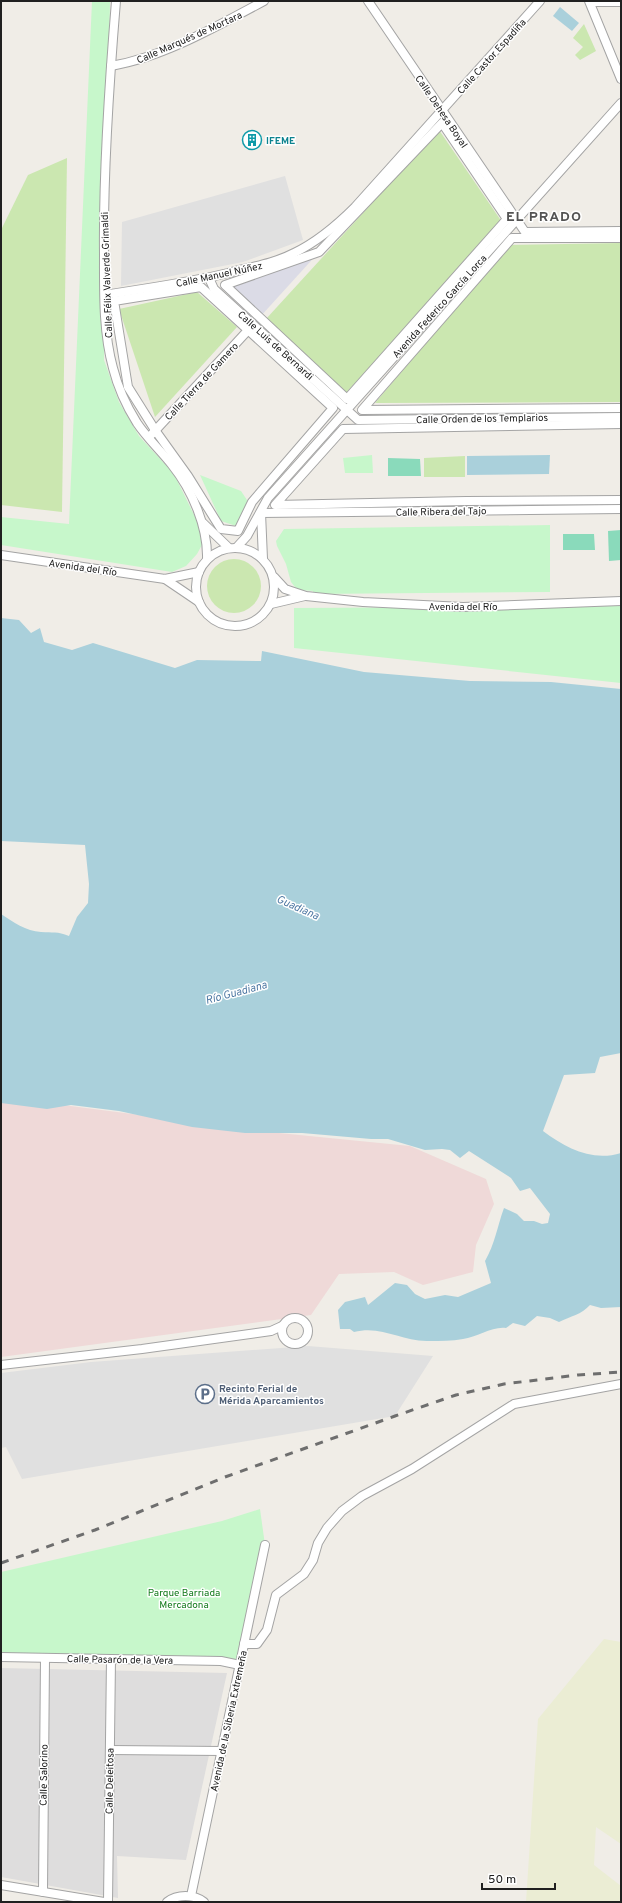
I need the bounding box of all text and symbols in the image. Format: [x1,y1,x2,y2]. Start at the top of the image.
street label: Calle Marqués de Mortara [135,9,244,68]
street label: Calle Castor Espadiña [455,17,529,97]
street label: Calle Dehesa Boyal [412,73,470,151]
building icon: IFEME [241,129,263,151]
place label: IFEME [266,135,295,148]
district label: EL PRADO [506,209,582,226]
street label: Calle Félix Valverde Grimaldi [99,212,116,338]
street label: Avenida Federico García Lorca [390,252,490,362]
street label: Calle Manuel Núñez [175,260,264,291]
street label: Calle Luis de Bernardi [234,309,316,384]
street label: Calle Tierra de Gamero [162,340,242,424]
street label: Calle Orden de los Templarios [416,412,548,427]
street label: Calle Ribera del Tajo [395,505,487,520]
street label: Avenida del Río [48,557,118,580]
street label: Avenida del Río [429,601,498,614]
water label: Guadiana [274,892,321,924]
water label: Río Guadiana [204,978,269,1008]
parking icon: Recinto Ferial de Mérida Aparcamientos [194,1383,216,1405]
place label: Recinto Ferial de Mérida Aparcamientos [219,1383,324,1408]
park label: Parque Barriada Mercadona [148,1587,220,1612]
street label: Avenida de la Siberia Extremeña [208,1649,251,1793]
street label: Calle Pasarón de la Vera [67,1653,173,1668]
street label: Calle Salorino [37,1744,52,1806]
street label: Calle Deleitosa [103,1748,118,1814]
scale bar [482,1865,555,1891]
text: 50 m [488,1872,516,1888]

